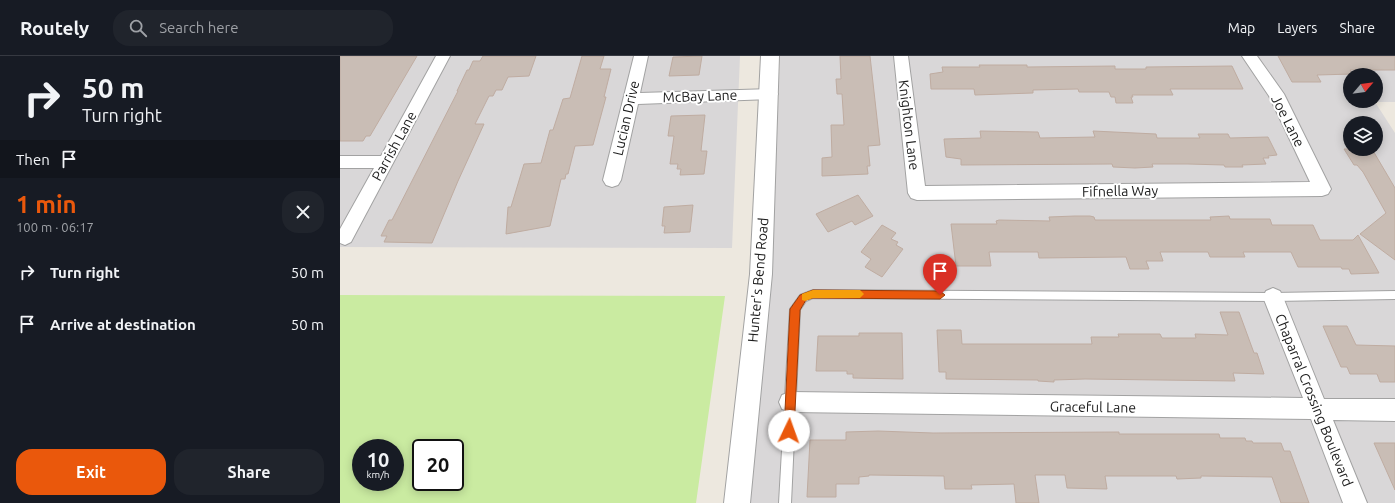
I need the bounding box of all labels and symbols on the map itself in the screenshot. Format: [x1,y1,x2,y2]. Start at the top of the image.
north arrow [1343,68,1383,108]
street label: Lucian Drive [610,79,642,157]
street label: Knighton Lane [896,79,922,171]
street label: McBay Lane [662,87,738,105]
street label: Joe Lane [1268,92,1308,150]
street label: Parrish Lane [368,109,420,183]
street label: Fifnella Way [1082,182,1158,200]
street label: Hunter's Bend Road [745,217,771,343]
pin [923,254,957,295]
street label: Chaparral Crossing Boulevard [1272,311,1356,489]
street label: Graceful Lane [1050,398,1136,416]
position arrow [768,410,810,452]
speed limit sign: 20 [412,439,464,491]

